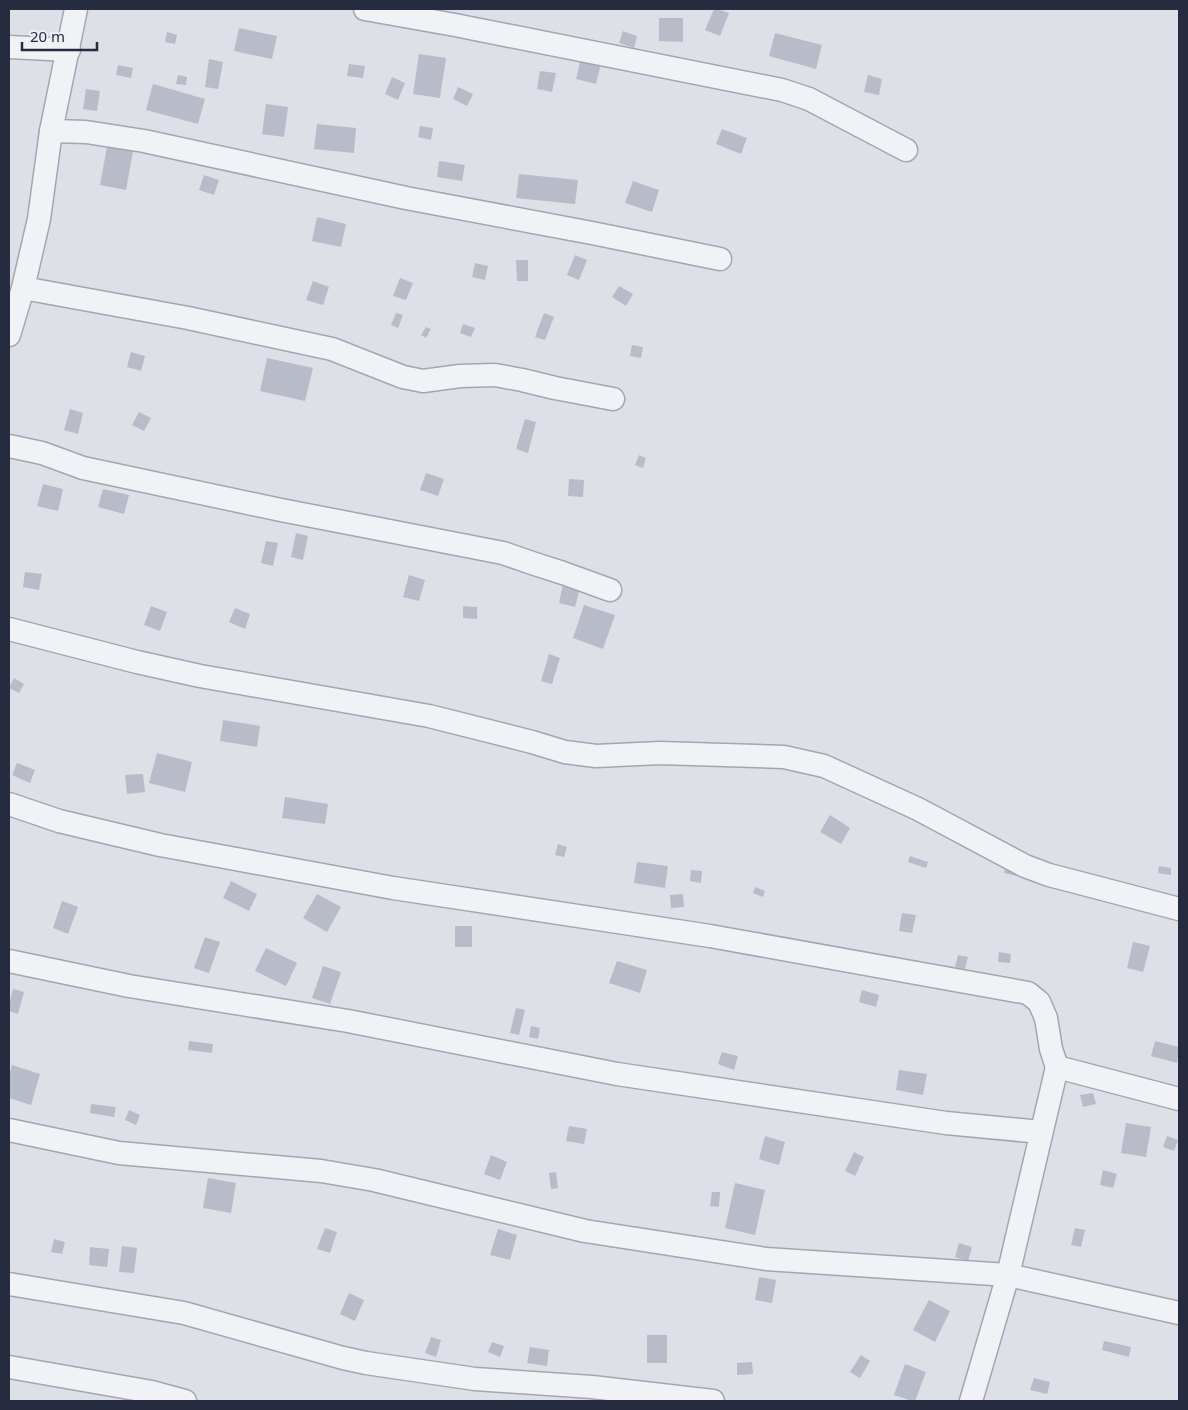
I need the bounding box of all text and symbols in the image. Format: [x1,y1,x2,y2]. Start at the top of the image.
scale bar [22,20,98,52]
text: 20 m [30,26,65,46]

